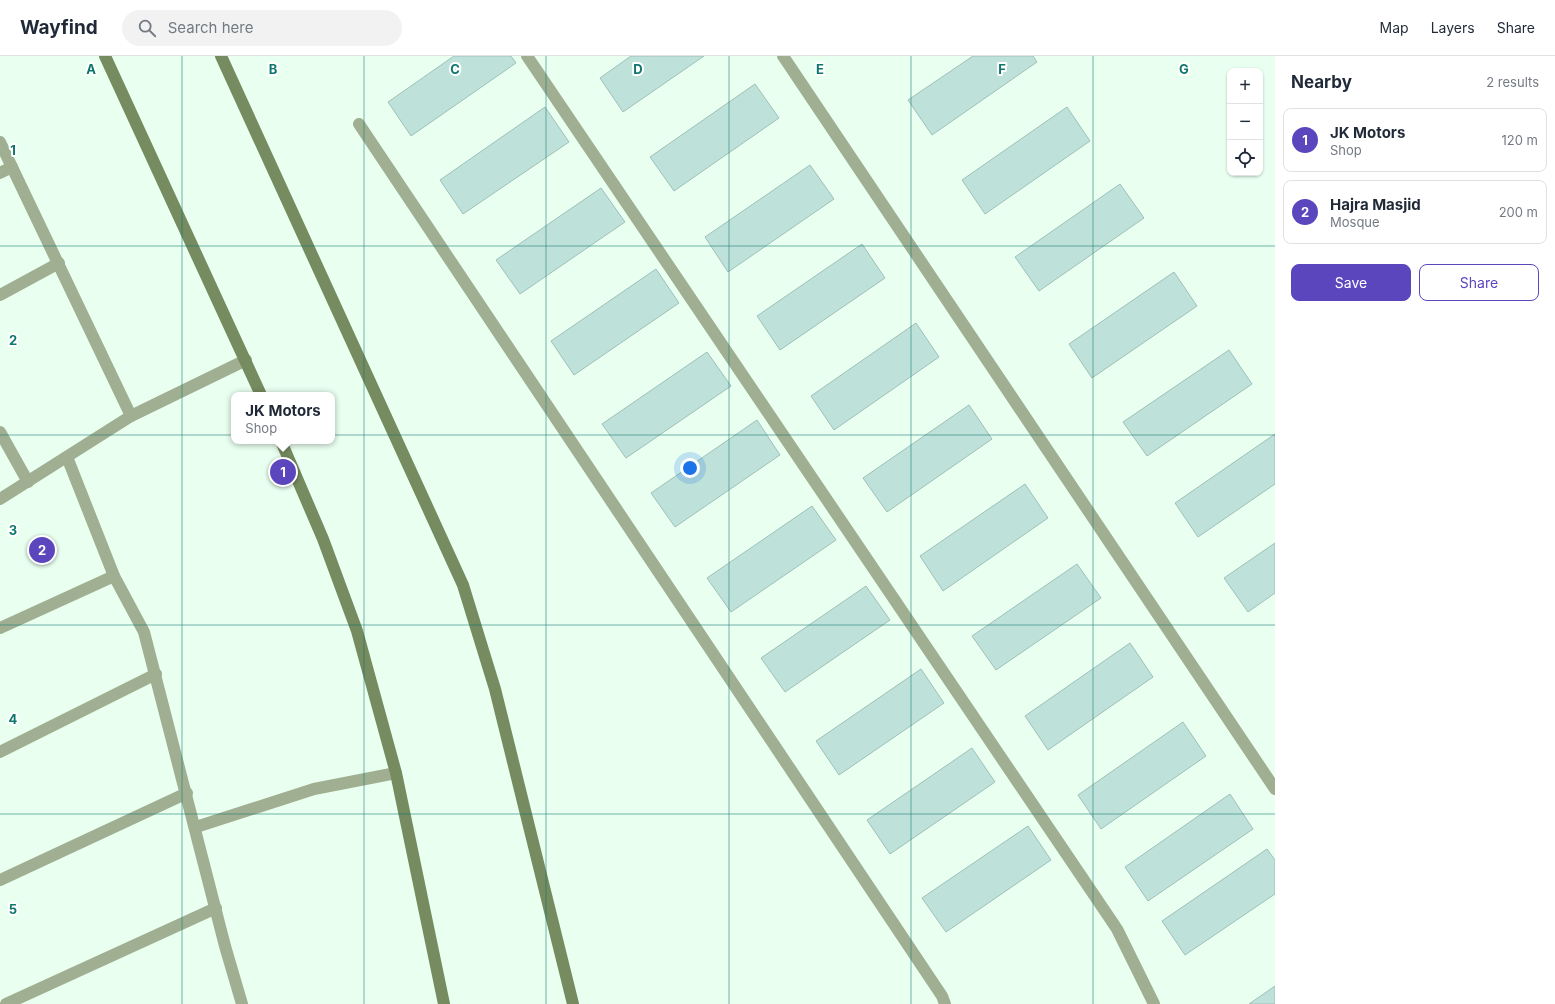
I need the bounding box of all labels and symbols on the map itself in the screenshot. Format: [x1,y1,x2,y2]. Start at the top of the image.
text: A [86,61,96,77]
text: B [269,61,278,77]
text: C [450,61,460,77]
text: D [633,61,643,77]
text: E [816,61,824,77]
text: F [998,61,1006,77]
text: G [1179,61,1189,77]
text: 1 [10,142,16,158]
text: 2 [9,332,17,348]
pin: 1 [270,457,296,487]
your location [680,458,700,478]
text: 3 [9,522,17,538]
pin: 2 [29,535,55,565]
text: 4 [9,711,18,727]
text: 5 [9,901,17,917]

